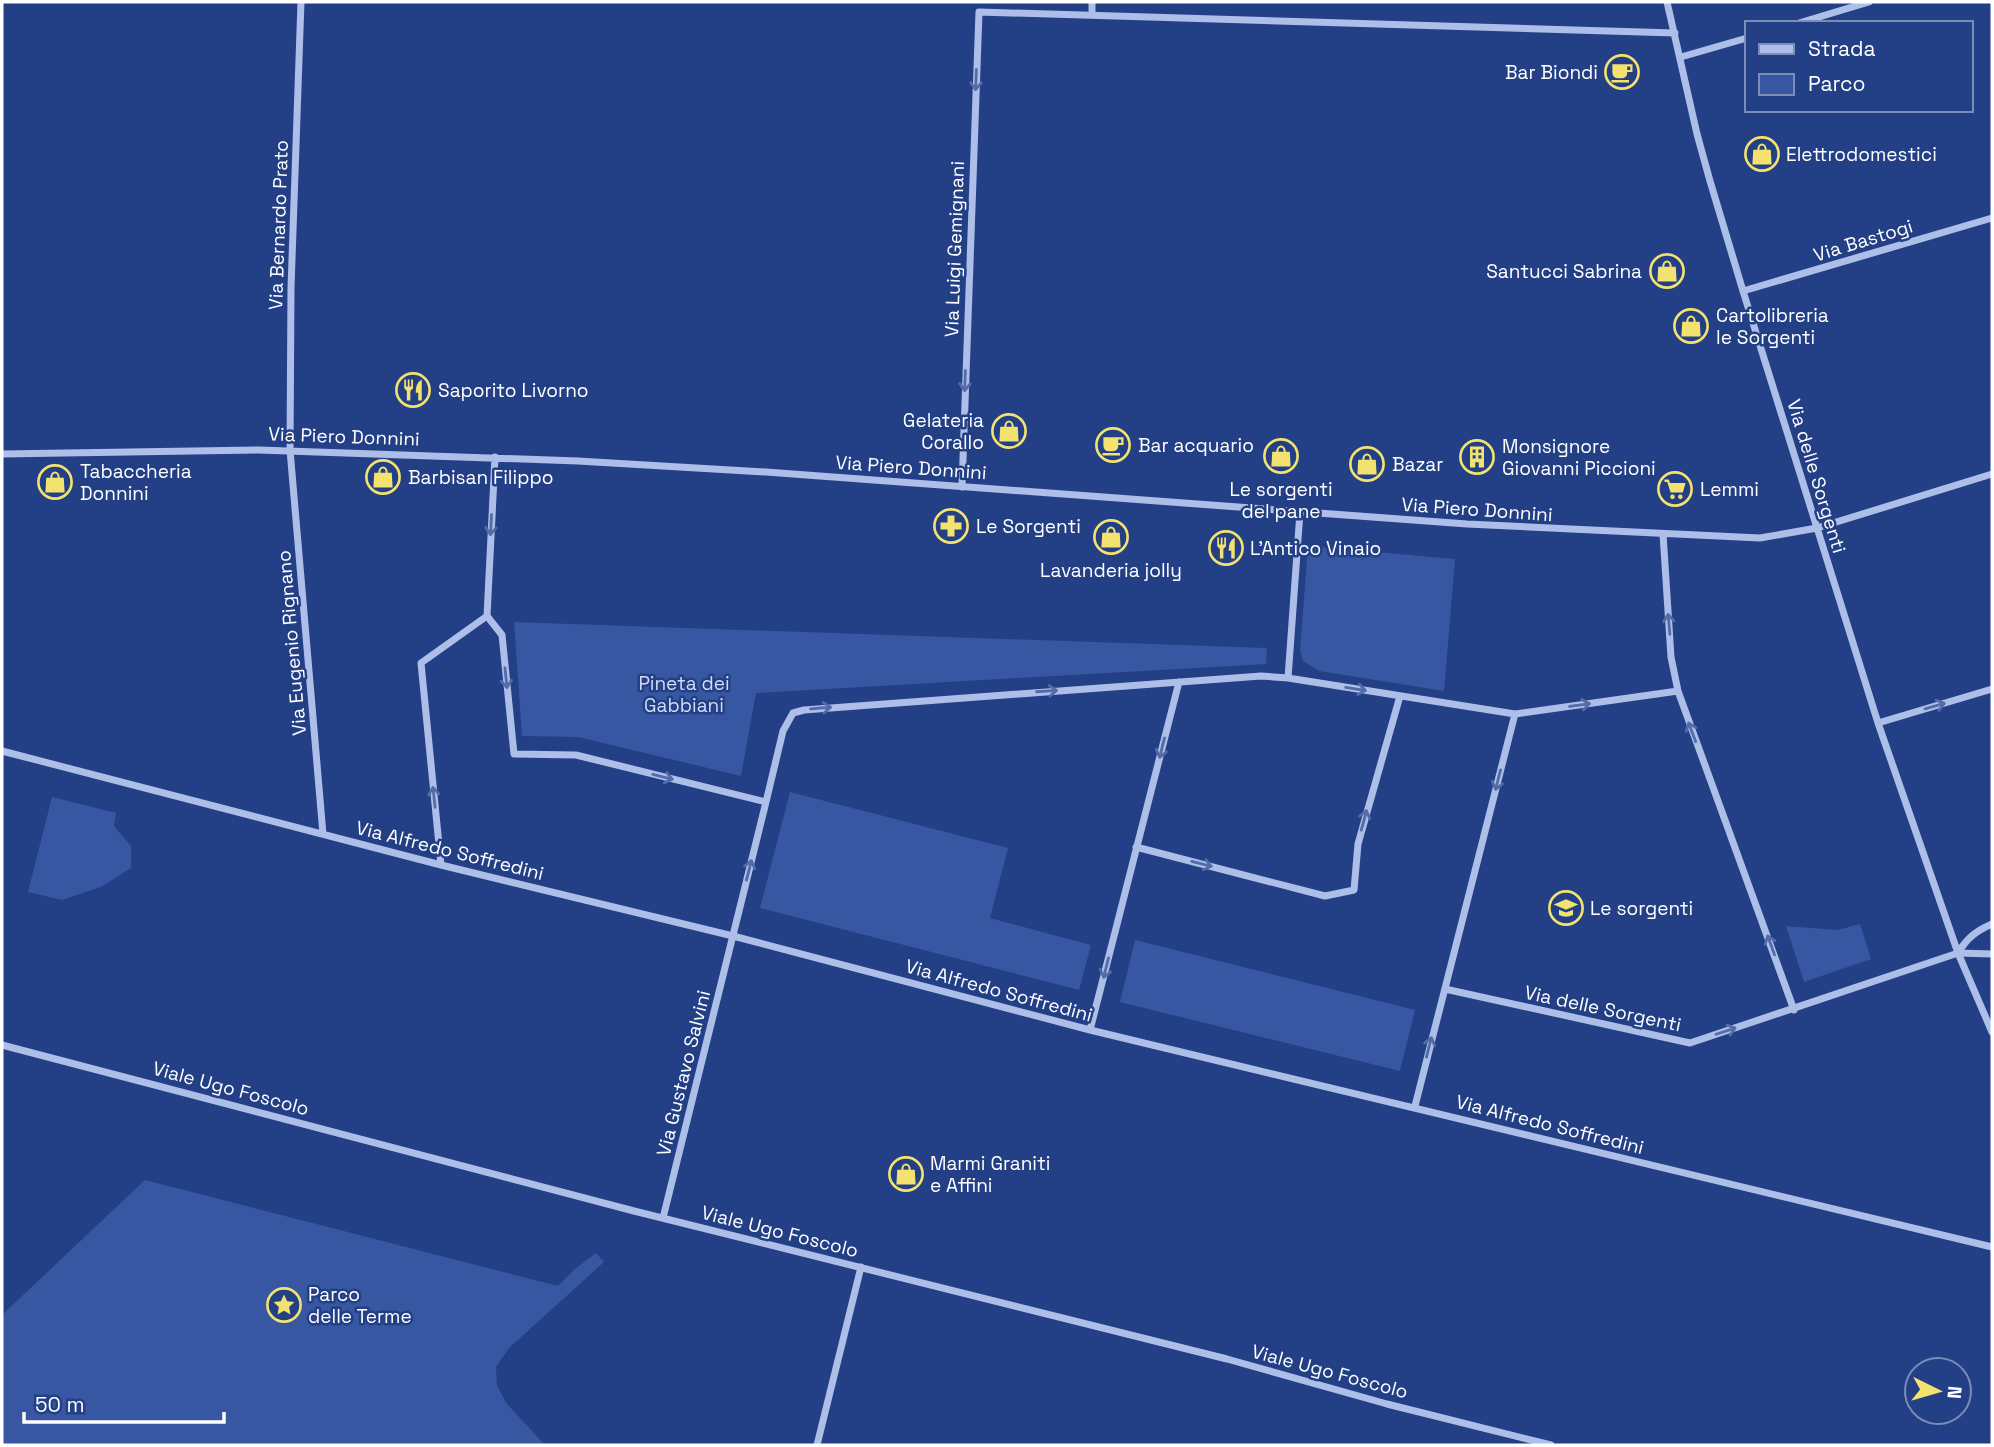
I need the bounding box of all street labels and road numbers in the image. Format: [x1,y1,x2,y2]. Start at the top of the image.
street label: Via Bernardo Prato [263,140,294,310]
street label: Via Luigi Gemignani [939,160,970,338]
street label: Via Bastogi [1811,214,1916,267]
street label: Via delle Sorgenti [1781,396,1852,556]
street label: Via Piero Donnini [268,421,420,452]
street label: Via Piero Donnini [834,450,987,485]
street label: Via Piero Donnini [1400,492,1553,527]
street label: Via Eugenio Rignano [271,549,312,737]
street label: Via Alfredo Soffredini [353,815,546,886]
street label: Via Alfredo Soffredini [903,953,1095,1027]
street label: Via delle Sorgenti [1522,980,1684,1037]
street label: Via Gustavo Salvini [651,988,716,1159]
street label: Viale Ugo Foscolo [150,1056,312,1121]
street label: Via Alfredo Soffredini [1453,1089,1646,1160]
street label: Viale Ugo Foscolo [699,1200,861,1263]
street label: Viale Ugo Foscolo [1249,1339,1411,1404]

